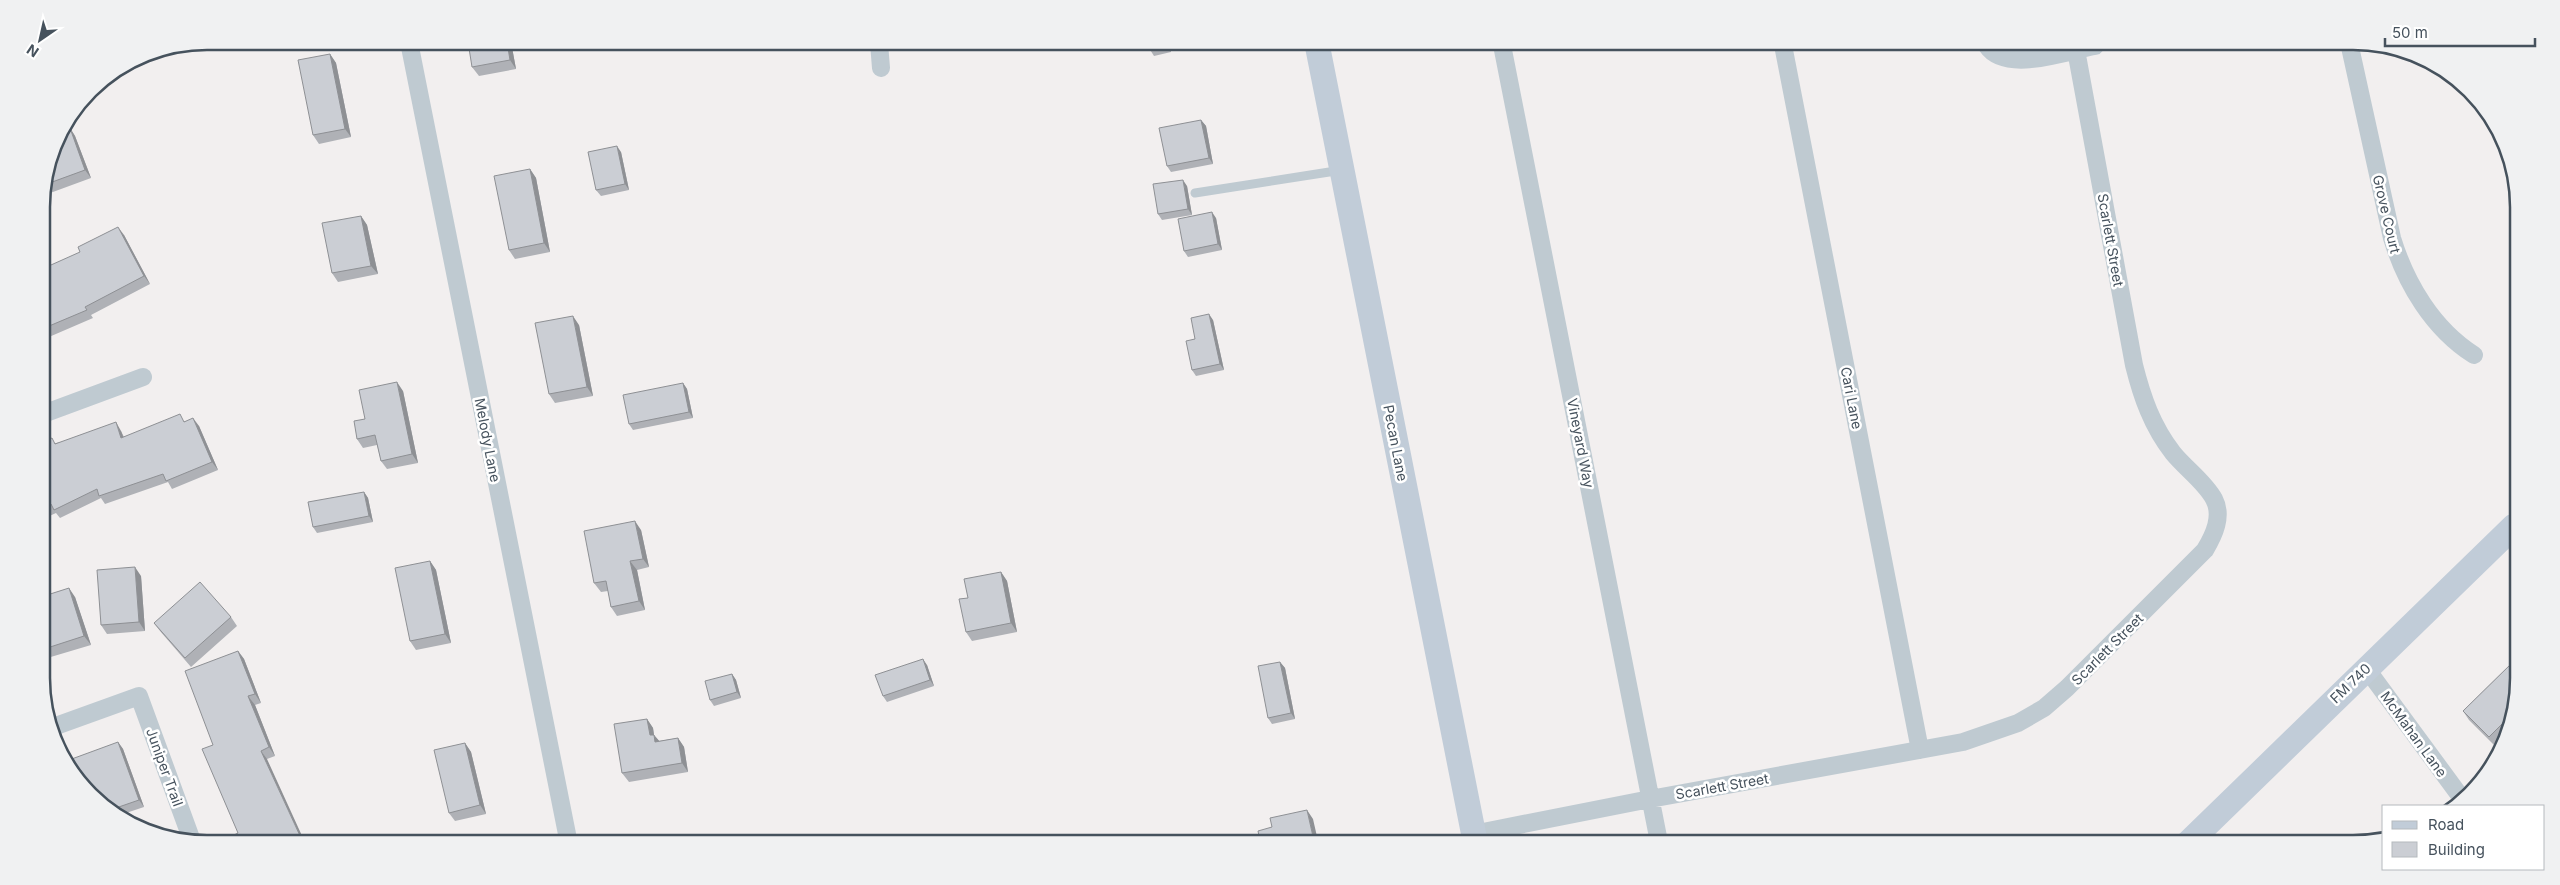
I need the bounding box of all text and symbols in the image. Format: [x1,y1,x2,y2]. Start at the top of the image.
north arrow [15,15,65,65]
scale bar [2385,15,2535,47]
text: 50 m [2392,23,2428,42]
text: N [23,41,42,61]
street label: Grove Court [2370,173,2404,255]
street label: Scarlett Street [2094,192,2128,288]
street label: Cari Lane [1838,365,1866,431]
street label: Melody Lane [472,397,504,483]
street label: Vineyard Way [1564,397,1598,489]
street label: Pecan Lane [1380,403,1412,483]
street label: Scarlett Street [2068,609,2147,688]
street label: FM 740 [2326,660,2374,706]
street label: McMahan Lane [2377,688,2451,780]
street label: Juniper Trail [143,726,187,808]
street label: Scarlett Street [1674,769,1770,803]
legend [2382,805,2545,870]
text: Road [2428,815,2464,834]
text: Building [2428,840,2485,859]

